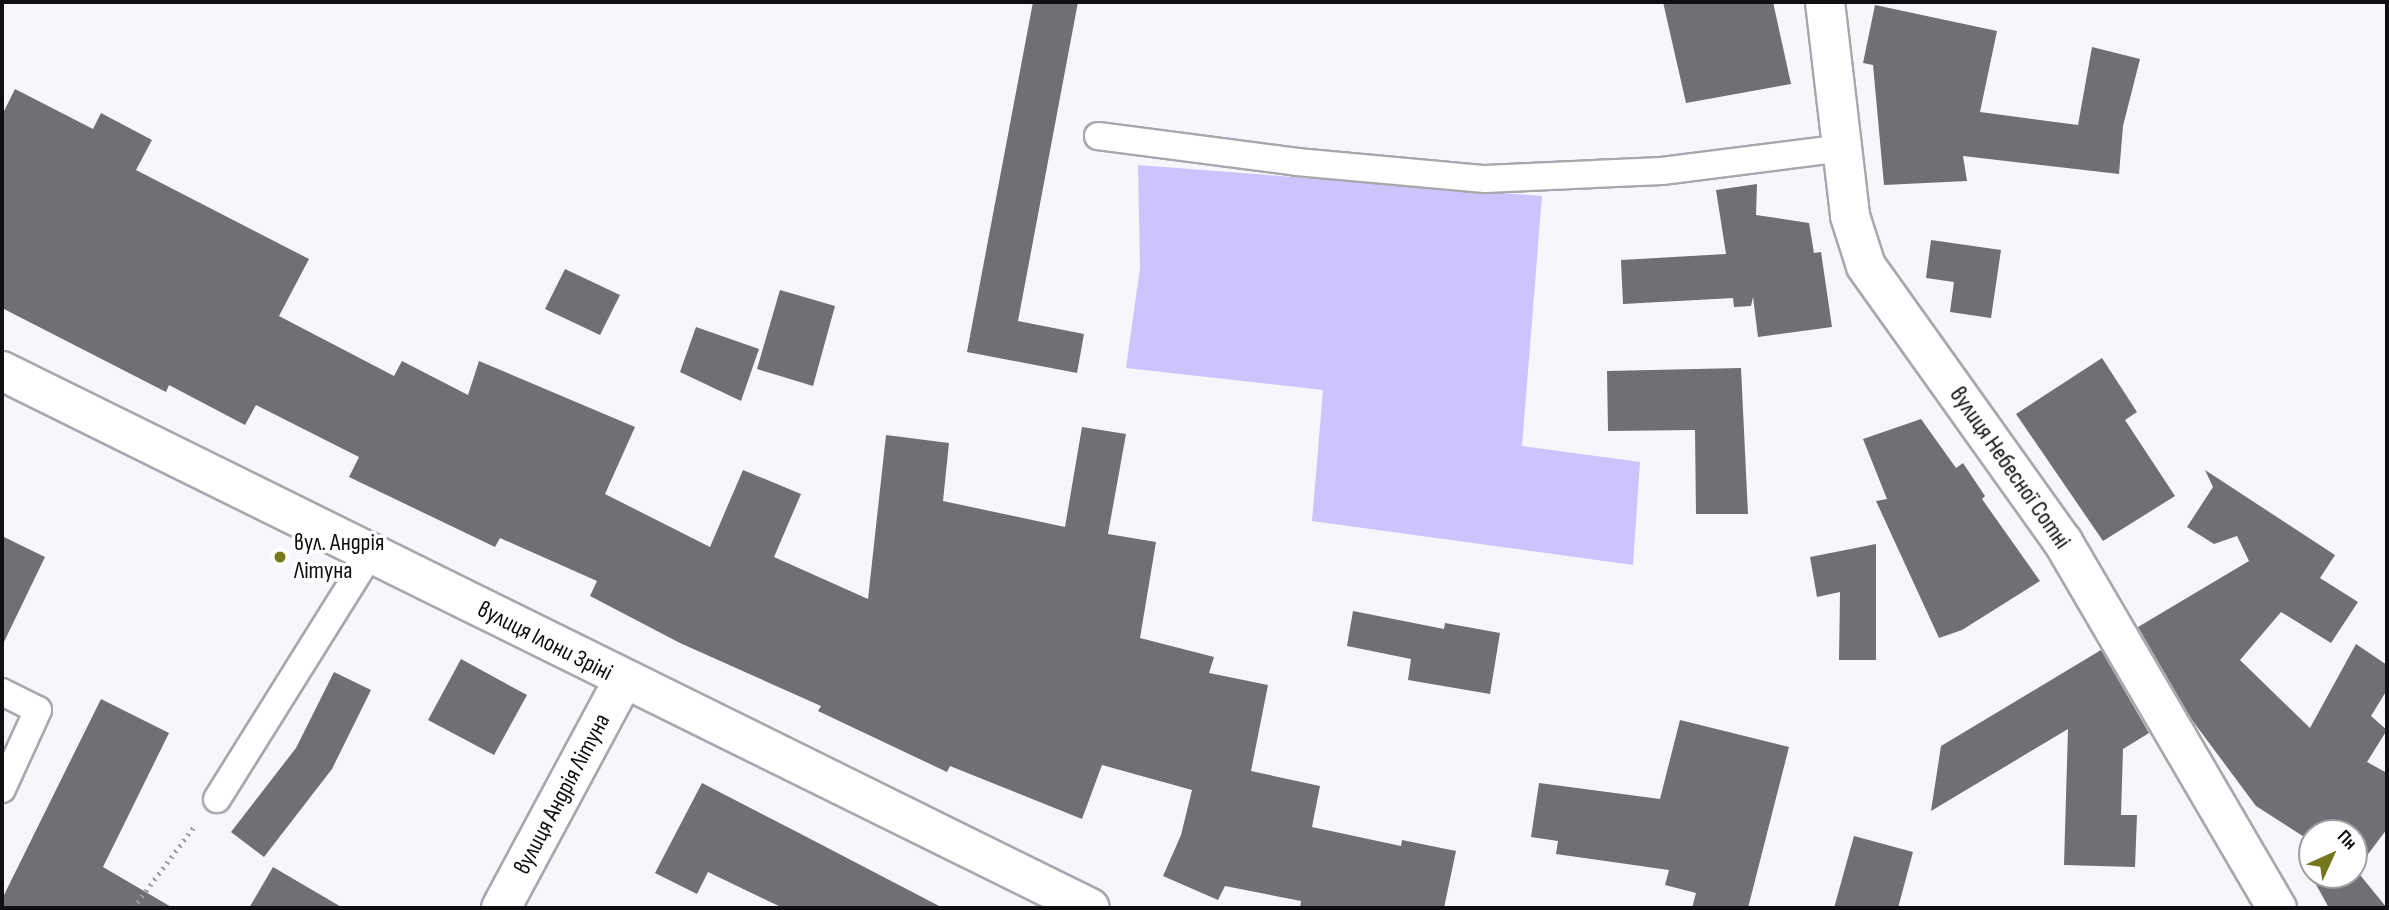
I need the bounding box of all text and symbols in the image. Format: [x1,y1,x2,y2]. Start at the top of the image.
street label: вулиця Небесної Сотні [1943,381,2077,555]
place label: вул. Андрія Літуна [294,529,384,585]
marker: вул. Андрія Літуна [272,549,288,565]
street label: вулиця Ілони Зріні [473,595,617,687]
street label: вулиця Андрія Літуна [508,709,616,879]
north arrow [2298,819,2368,889]
text: Пн [2332,826,2361,855]

